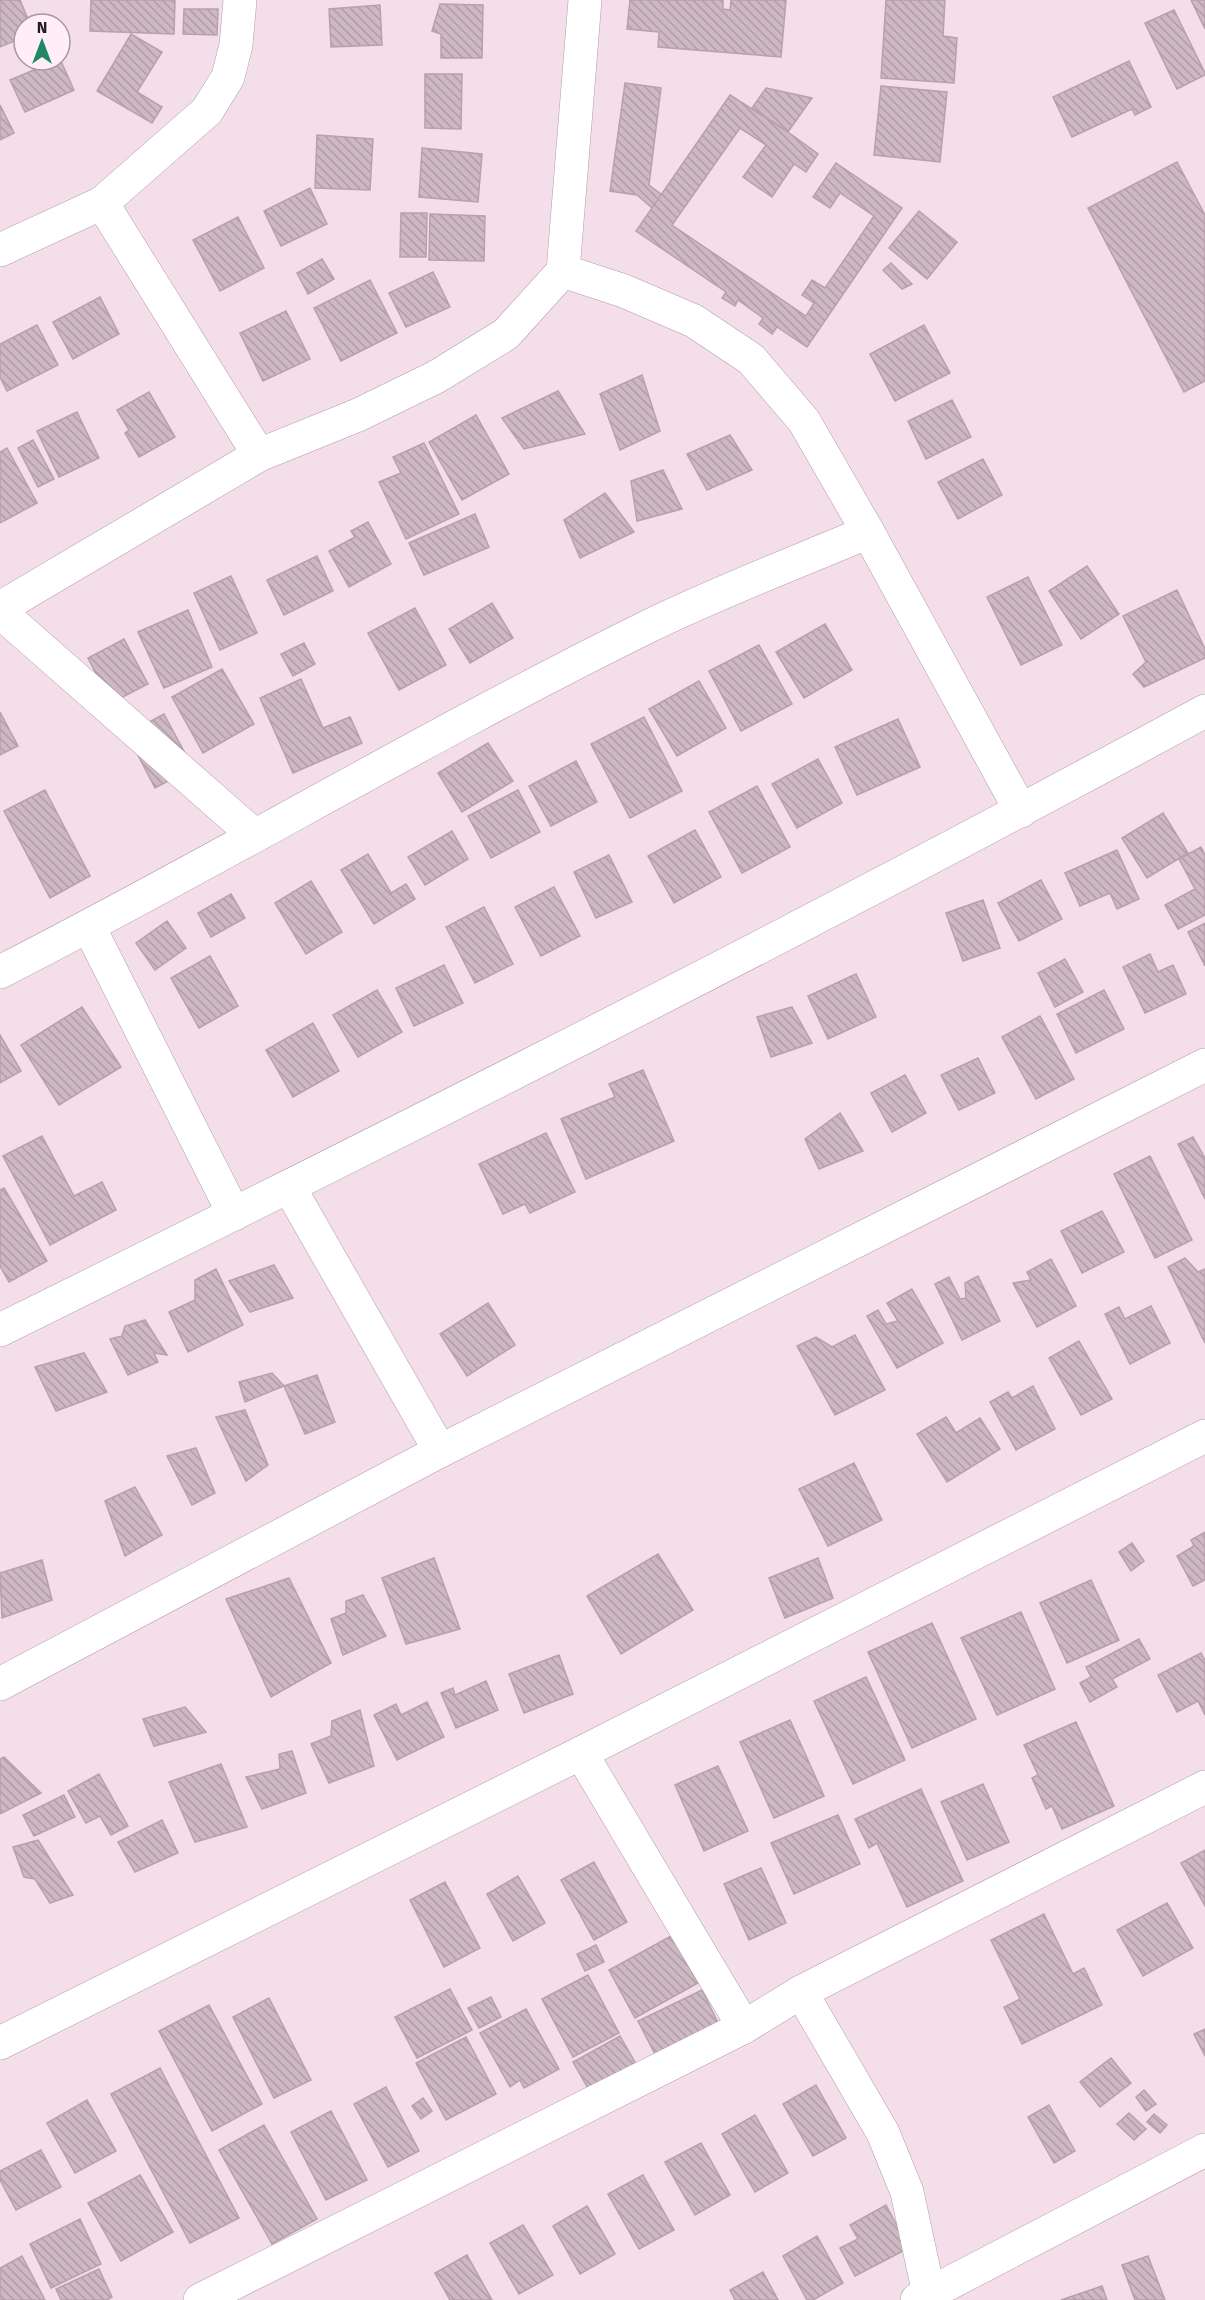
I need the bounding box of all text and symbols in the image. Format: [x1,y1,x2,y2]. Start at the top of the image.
north arrow [12,12,72,72]
text: N [37,18,47,37]

